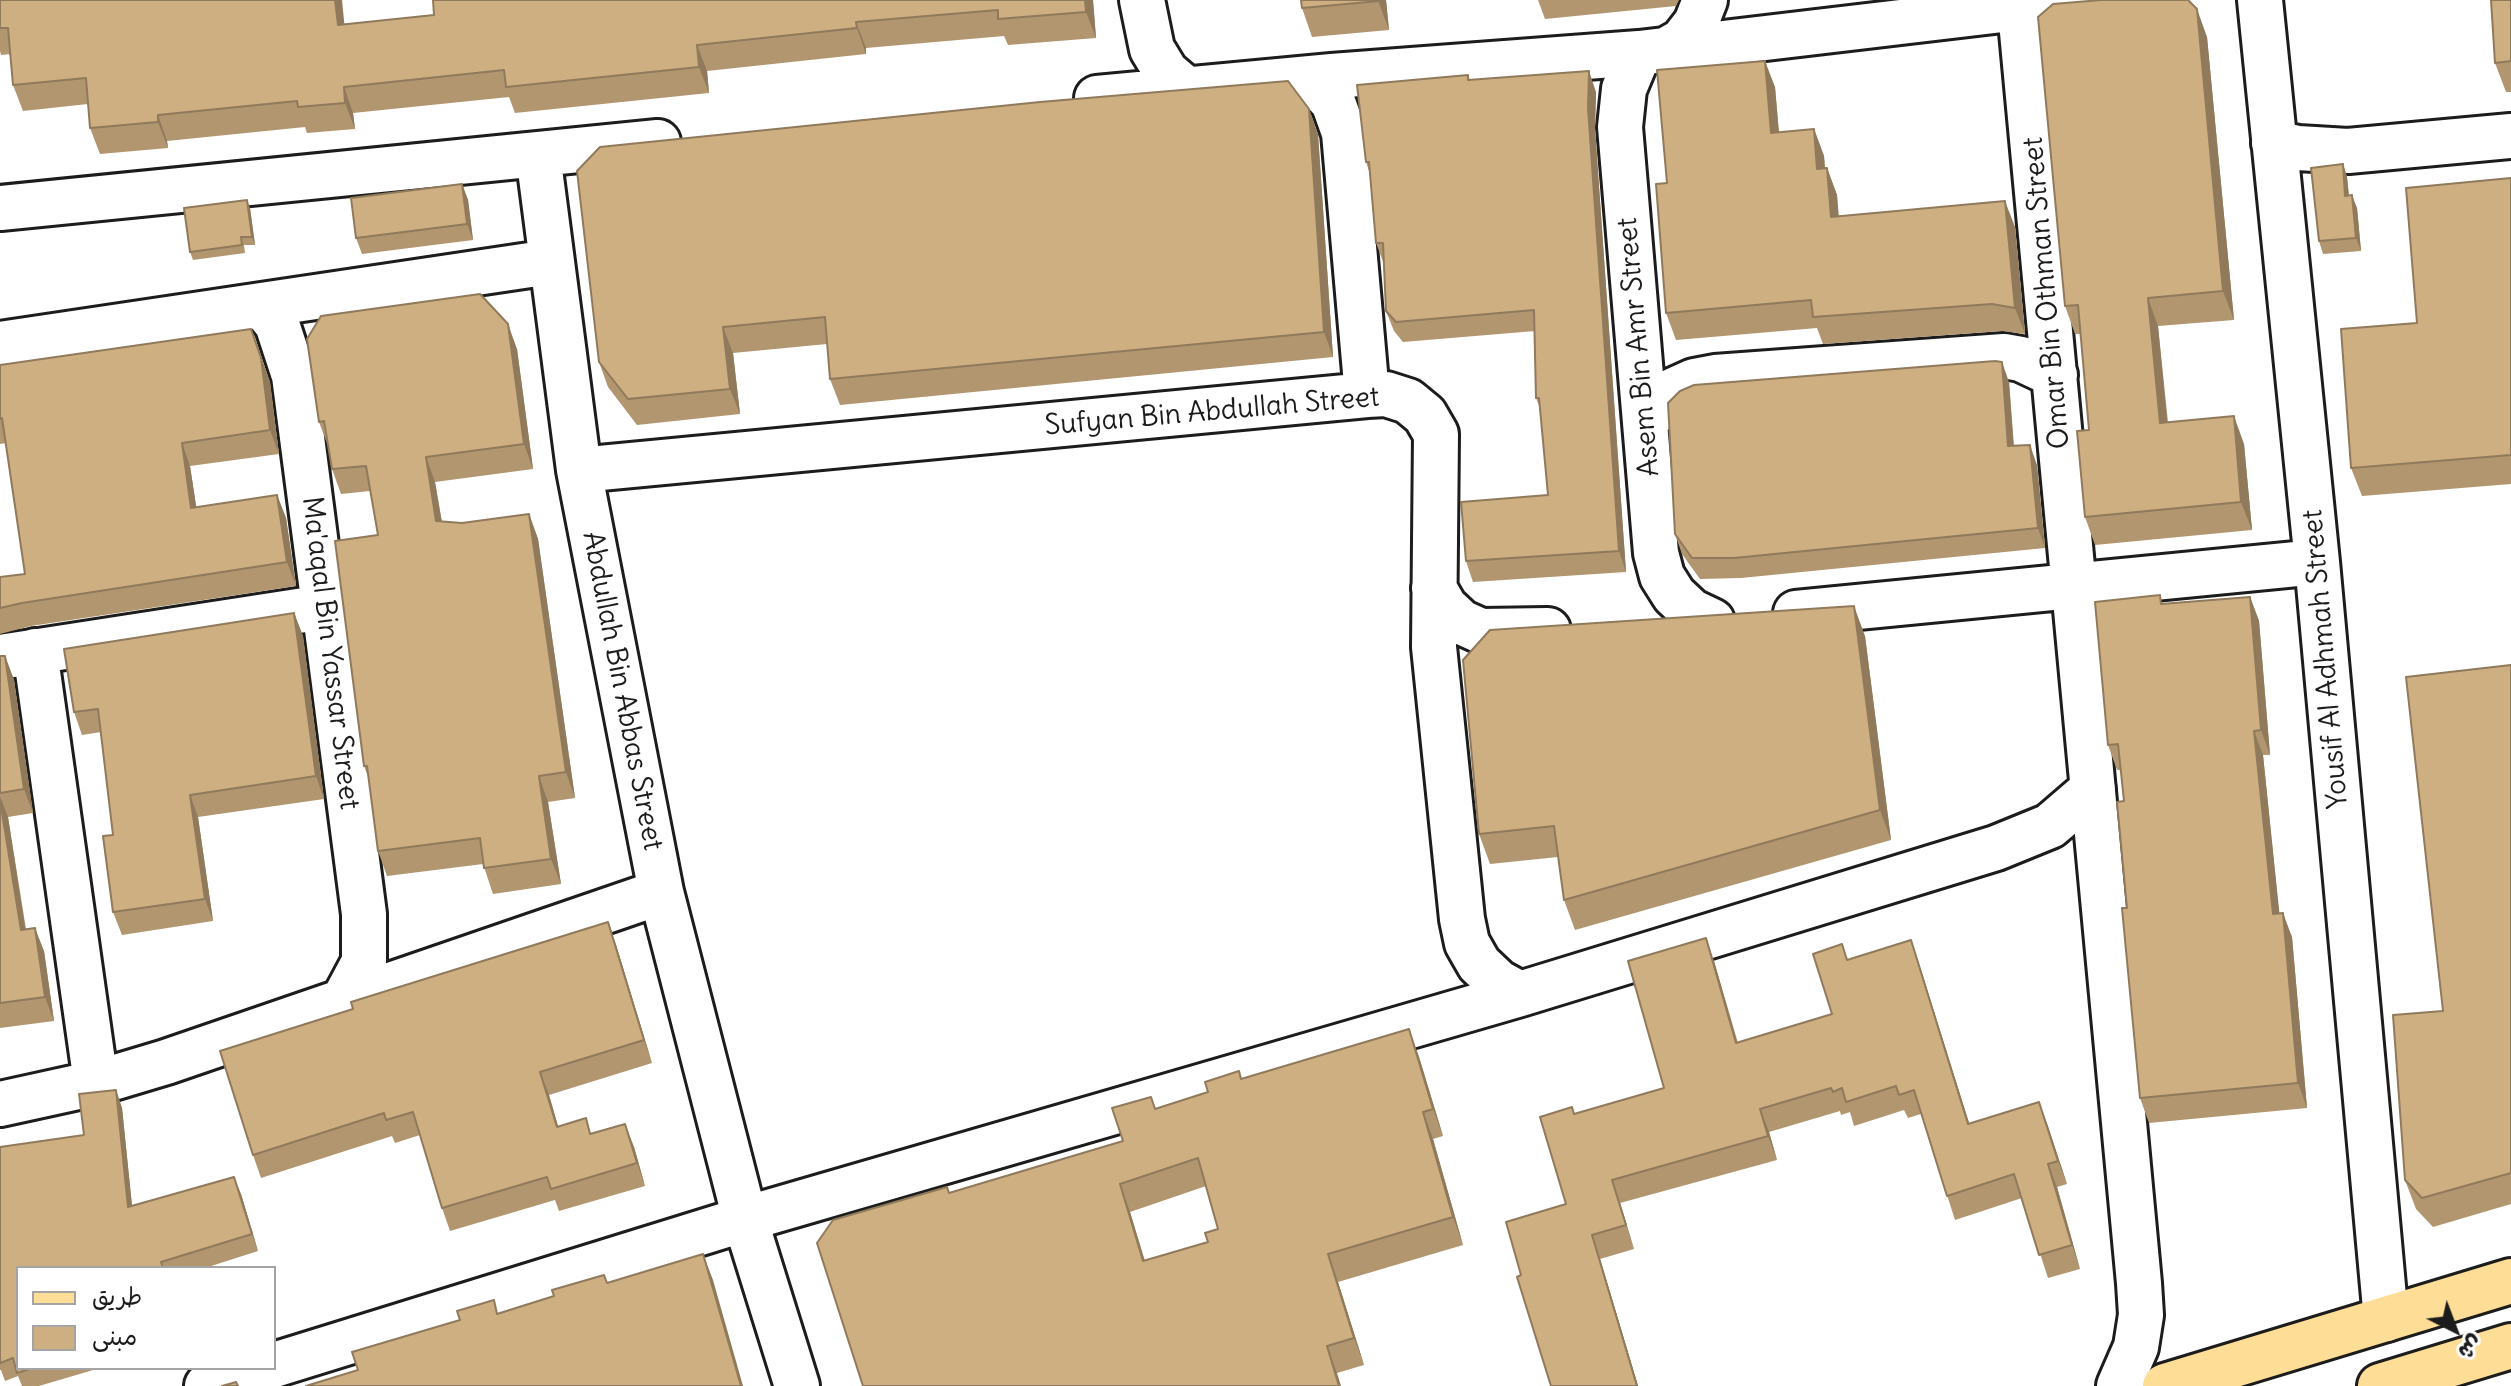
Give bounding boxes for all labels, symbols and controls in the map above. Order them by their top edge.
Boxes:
street label: Omar Bin Othman Street [2017,136,2077,450]
street label: Asem Bin Amr Street [1611,216,1667,478]
street label: Sufyan Bin Abdullah Street [1043,381,1381,443]
street label: Ma'aqal Bin Yassar Street [294,495,366,811]
street label: Yousif Al Adhmah Street [2296,508,2356,810]
street label: Abdullah Bin Abbas Street [575,529,669,853]
legend [16,1266,276,1370]
text: طريق [92,1281,142,1311]
north arrow [2415,1290,2495,1370]
text: مبنى [92,1321,137,1351]
text: ش [2453,1329,2489,1366]

